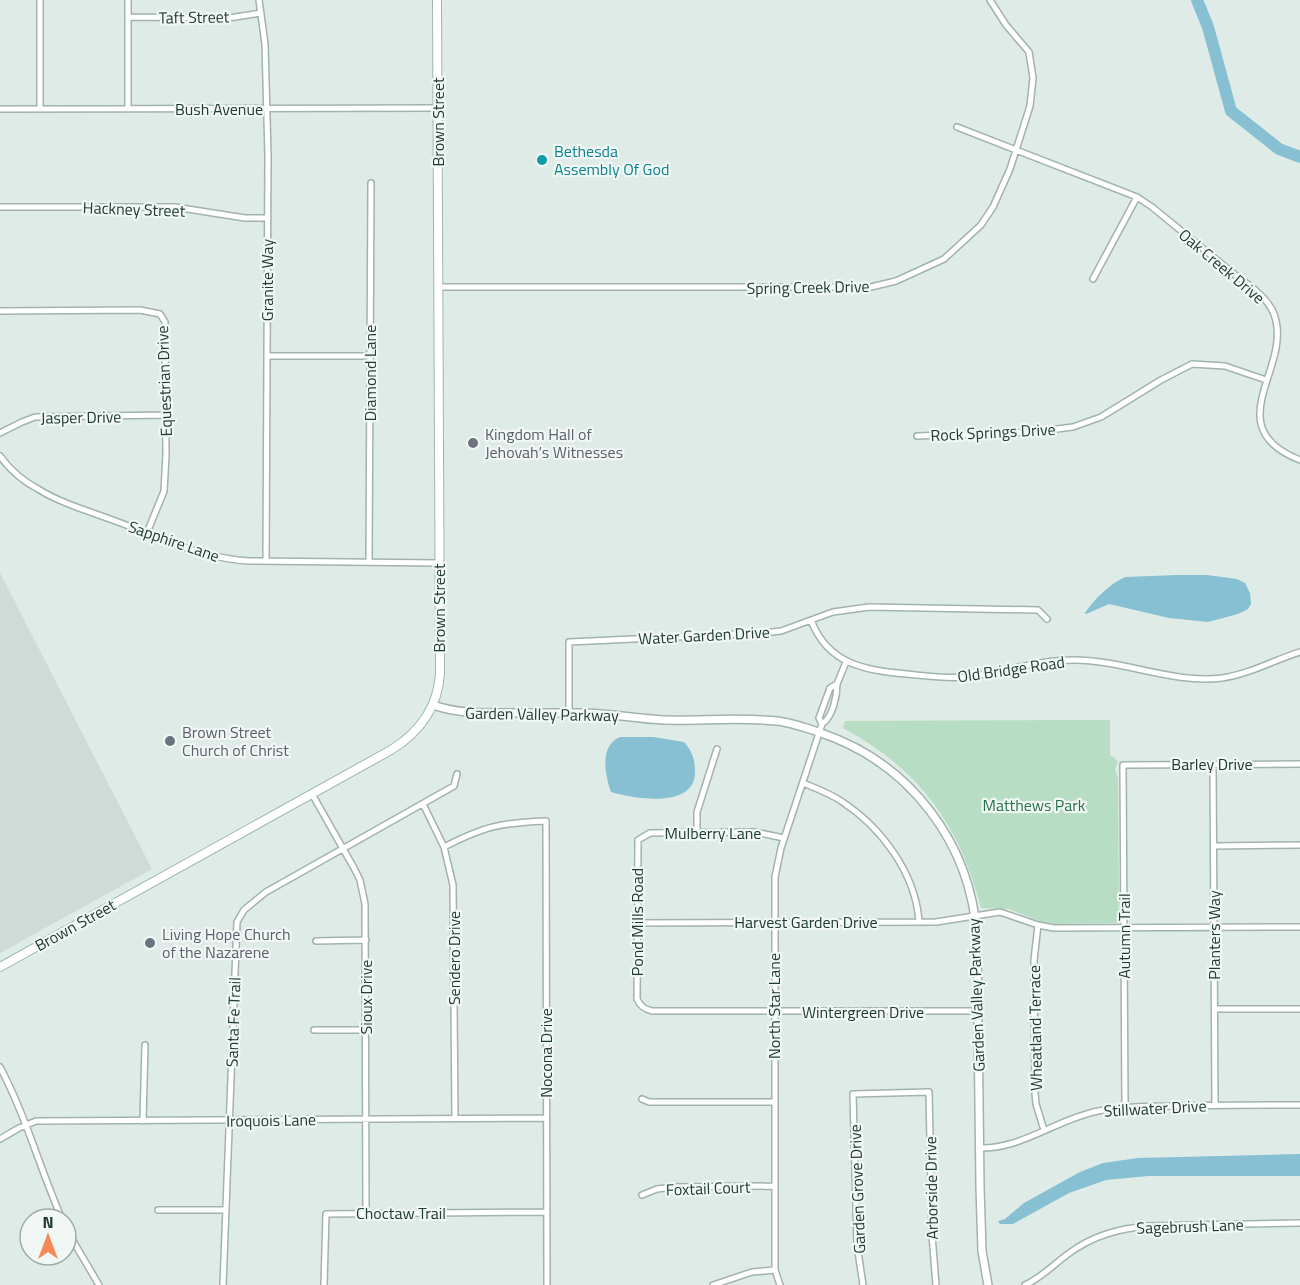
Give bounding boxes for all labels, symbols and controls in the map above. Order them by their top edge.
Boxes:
street label: Taft Street [158,4,230,30]
street label: Brown Street [426,77,450,167]
street label: Bush Avenue [175,97,263,121]
place label: Bethesda Assembly Of God [554,139,669,181]
marker: Bethesda Assembly Of God [535,153,549,167]
street label: Hackney Street [82,195,186,223]
street label: Oak Creek Drive [1174,223,1270,309]
street label: Granite Way [255,239,279,321]
street label: Spring Creek Drive [746,274,870,300]
street label: Equestrian Drive [150,325,178,437]
street label: Diamond Lane [358,325,382,421]
street label: Jasper Drive [40,404,122,430]
street label: Rock Springs Drive [930,417,1056,447]
place label: Kingdom Hall of Jehovah’s Witnesses [485,422,623,464]
marker: Kingdom Hall of Jehovah’s Witnesses [466,436,480,450]
street label: Sapphire Lane [125,514,223,568]
street label: Brown Street [427,563,451,653]
street label: Water Garden Drive [638,620,770,650]
street label: Old Bridge Road [956,650,1066,688]
street label: Garden Valley Parkway [465,701,619,727]
place label: Brown Street Church of Christ [182,720,289,762]
marker: Brown Street Church of Christ [163,734,177,748]
street label: Barley Drive [1171,752,1253,776]
park label: Matthews Park [983,793,1086,817]
street label: Mulberry Lane [665,821,761,845]
street label: Pond Mills Road [625,868,649,976]
street label: Planters Way [1202,890,1226,980]
street label: Brown Street [30,893,120,957]
street label: Autumn Trail [1112,893,1136,979]
street label: Harvest Garden Drive [734,910,878,934]
street label: Sendero Drive [442,911,466,1005]
street label: Garden Valley Parkway [961,917,991,1072]
place label: Living Hope Church of the Nazarene [162,922,291,964]
marker: Living Hope Church of the Nazarene [143,936,157,950]
street label: North Star Lane [762,953,786,1059]
street label: Sioux Drive [354,960,378,1034]
street label: Wheatland Terrace [1022,965,1048,1091]
street label: Santa Fe Trail [219,977,247,1067]
street label: Wintergreen Drive [802,1000,924,1024]
street label: Nocona Drive [534,1008,558,1098]
street label: Stillwater Drive [1103,1093,1207,1123]
street label: Iroquois Lane [226,1107,316,1133]
street label: Garden Grove Drive [843,1124,871,1254]
street label: Arborside Drive [918,1136,944,1240]
street label: Foxtail Court [665,1175,751,1201]
street label: Choctaw Trail [356,1201,446,1225]
north arrow [18,1207,78,1267]
text: N [42,1210,54,1234]
street label: Sagebrush Lane [1136,1212,1244,1240]

